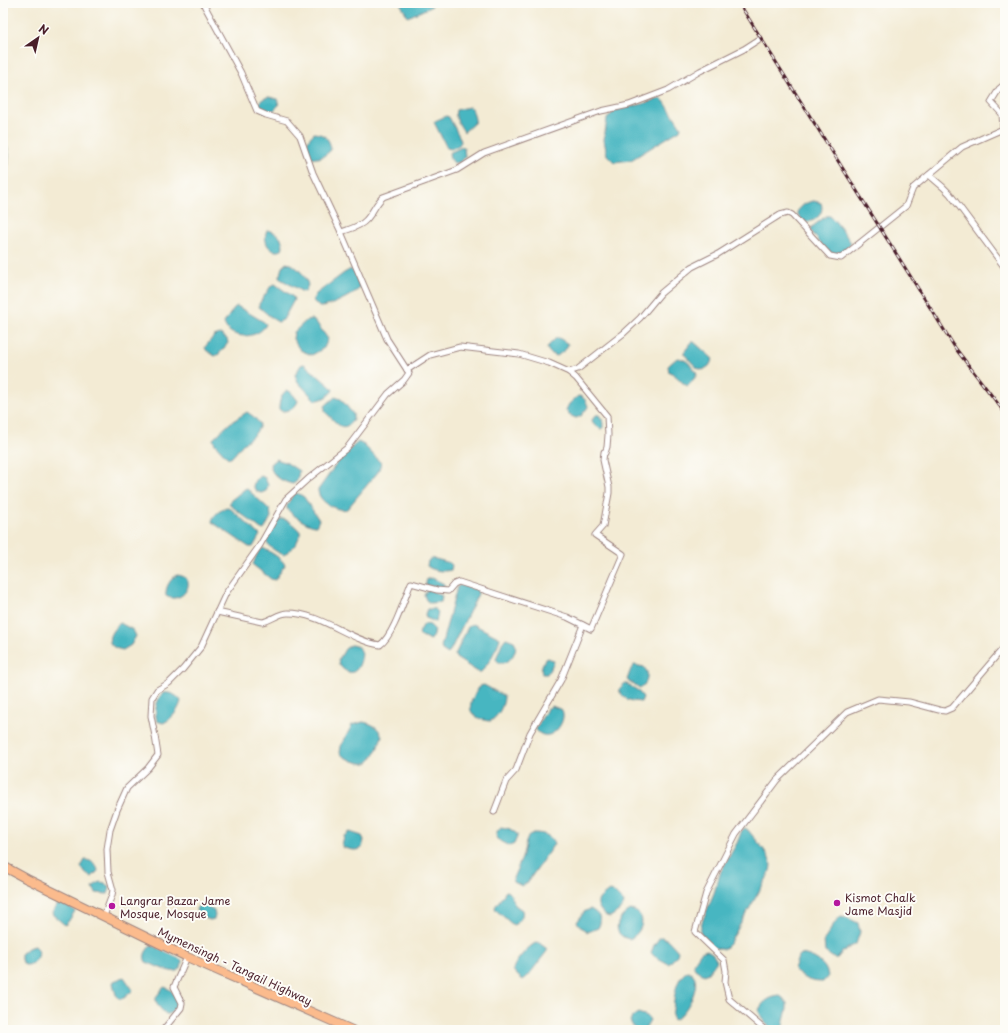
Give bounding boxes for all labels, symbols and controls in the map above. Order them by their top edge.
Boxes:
north arrow [18,18,58,58]
text: N [36,20,52,39]
place label: Kismot Chalk Jame Masjid [845,889,916,919]
place label: Langrar Bazar Jame Mosque, Mosque [120,892,230,922]
marker: Kismot Chalk Jame Masjid [832,898,842,908]
marker: Langrar Bazar Jame Mosque, Mosque [107,901,117,911]
street label: Mymensingh - Tangail Highway [155,923,315,1009]

